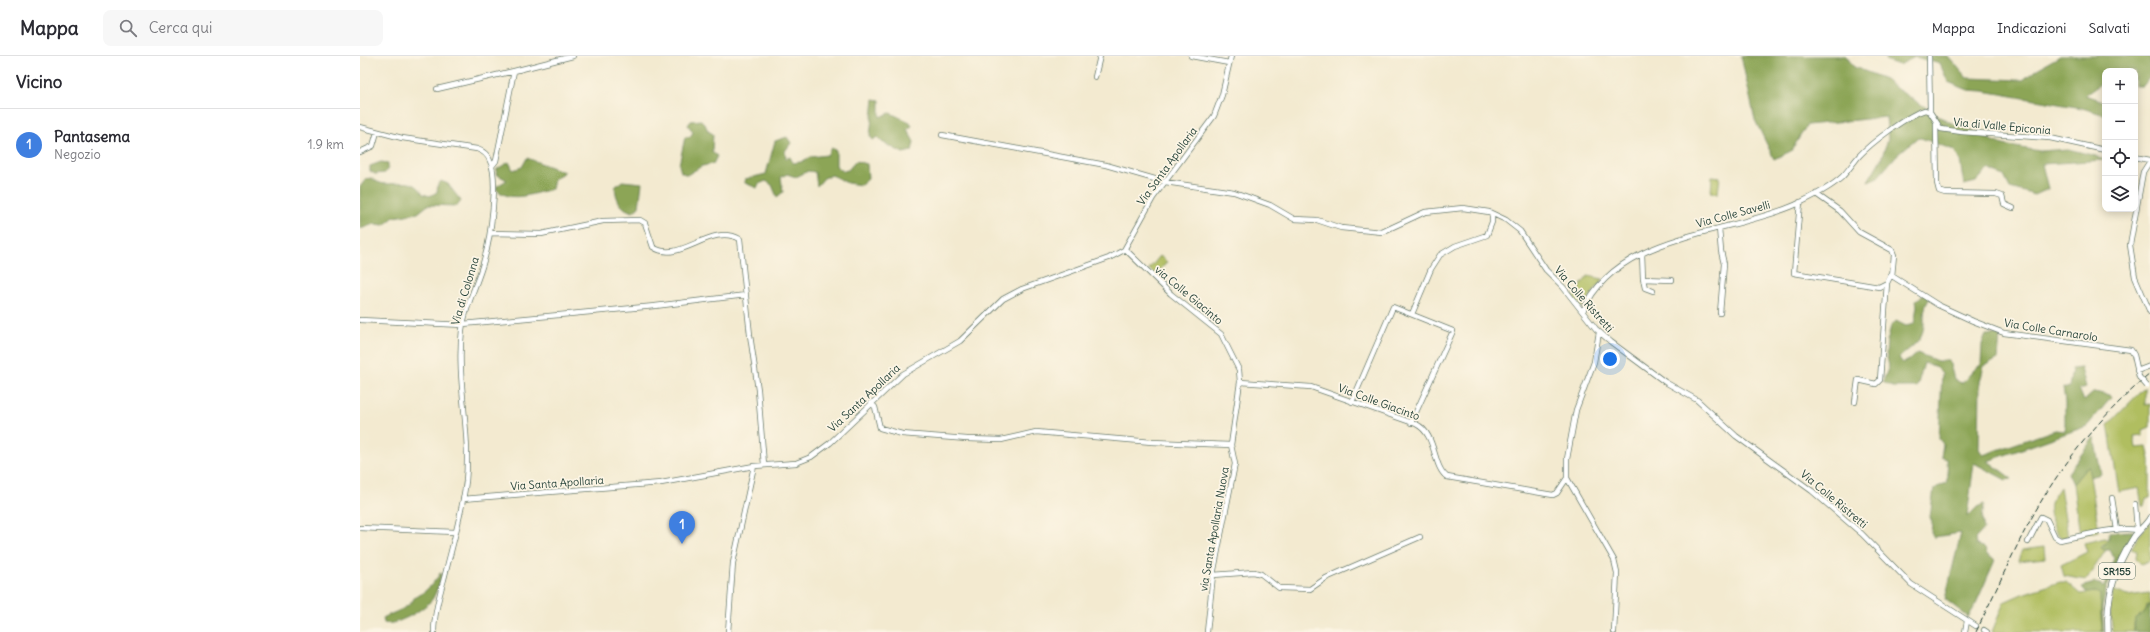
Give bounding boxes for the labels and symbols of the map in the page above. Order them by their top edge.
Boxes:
street label: Via di Valle Epiconia [1953,115,2051,137]
street label: Via Santa Apollaria [1134,124,1200,208]
street label: Via Colle Savelli [1694,197,1772,231]
street label: Via di Colonna [448,255,482,327]
street label: via Colle Giacinto [1152,263,1226,327]
street label: Via Colle Ristretti [1551,263,1617,335]
street label: Via Colle Carnarolo [2003,316,2099,344]
your location [1600,349,1620,369]
street label: Via Santa Apollaria [825,361,903,435]
street label: Via Colle Giacinto [1336,381,1422,423]
street label: via Santa Apollaria Nuova [1196,466,1232,592]
street label: Via Colle Ristretti [1798,467,1870,531]
street label: Via Santa Apollaria [510,473,604,493]
pin: 1 [669,511,695,544]
road number: SR155 [2099,563,2135,579]

